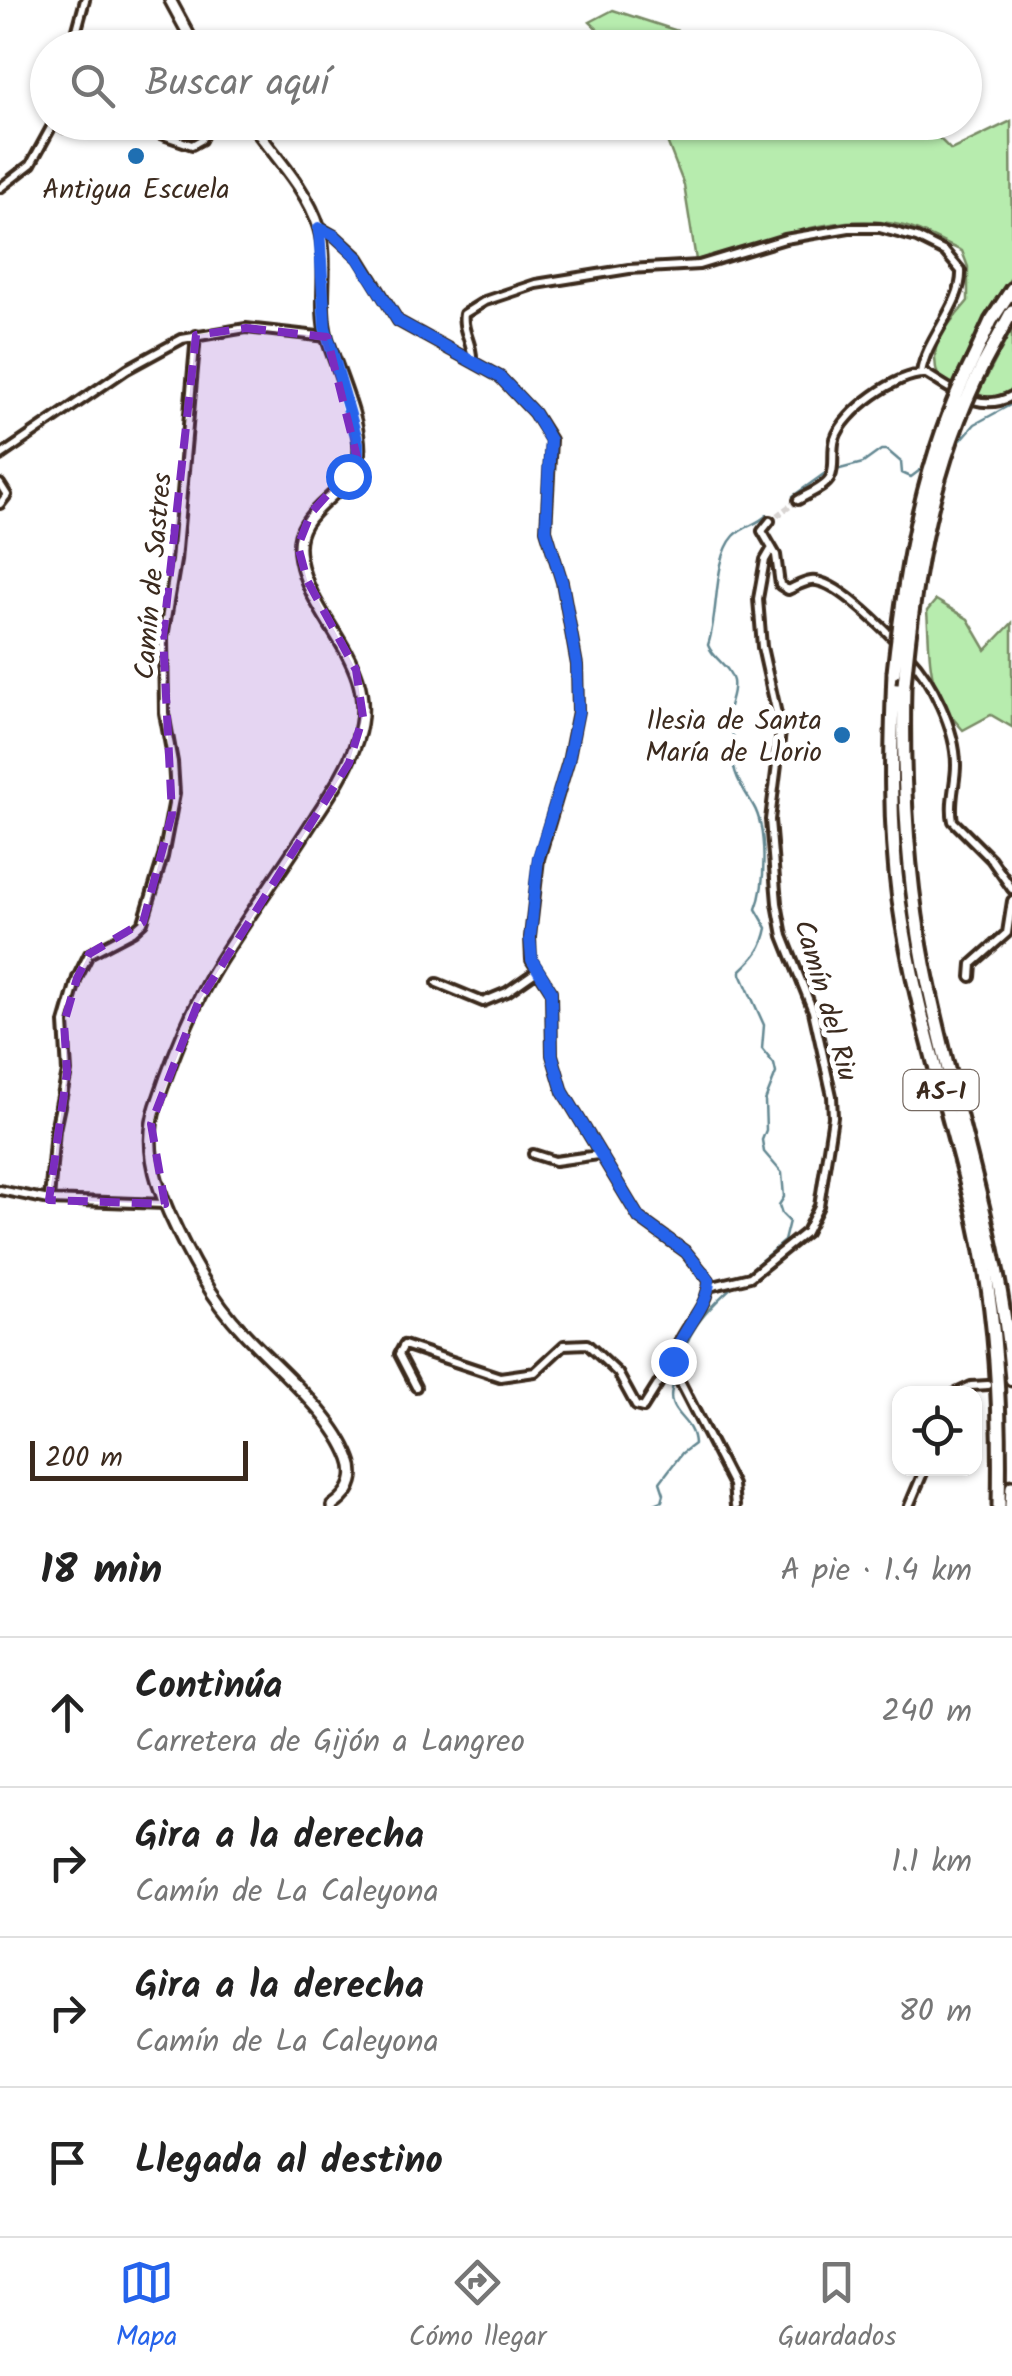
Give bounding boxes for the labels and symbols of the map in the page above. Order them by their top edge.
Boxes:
marker: Antigua Escuela [125,145,147,167]
place label: Antigua Escuela [42,168,230,213]
route start [326,454,372,500]
street label: Camín de Sastres [123,471,186,681]
place label: Ilesia de Santa María de Llorio [645,699,822,776]
marker: Ilesia de Santa María de Llorio [831,724,853,746]
street label: Camín del Riu [780,915,869,1087]
road number: AS-I [904,1070,978,1110]
route end [651,1339,697,1385]
scale bar [30,1436,248,1480]

